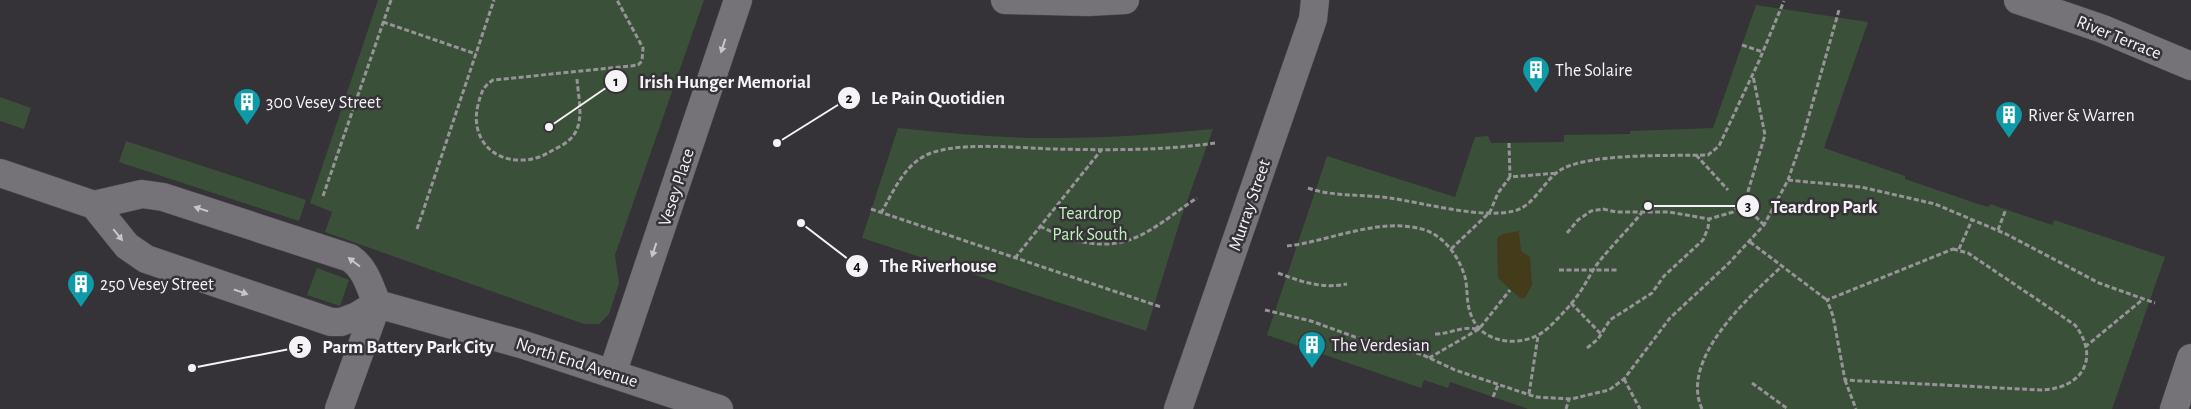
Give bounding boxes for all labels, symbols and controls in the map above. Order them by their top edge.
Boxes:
street label: River Terrace [2074,13,2164,63]
one-way arrow [718,39,726,54]
building icon: The Solaire [1521,55,1551,94]
place label: The Solaire [1555,62,1632,80]
callout: Irish Hunger Memorial [604,64,821,98]
text: Irish Hunger Memorial [639,73,811,92]
text: 1 [613,74,619,89]
callout: Le Pain Quotidien [836,81,1015,115]
building icon: 300 Vesey Street [232,87,262,126]
text: Le Pain Quotidien [871,89,1005,108]
text: 2 [845,91,853,106]
place label: 300 Vesey Street [266,94,381,112]
building icon: River & Warren [1994,100,2024,139]
place label: River & Warren [2028,107,2135,125]
street label: Vesey Place [656,146,698,228]
street label: Murray Street [1226,157,1274,253]
callout: Teardrop Park [1736,189,1887,223]
text: Teardrop Park [1771,198,1878,217]
text: 3 [1745,199,1751,214]
one-way arrow [193,205,208,213]
park label: Teardrop Park South [1052,205,1128,244]
one-way arrow [112,228,123,241]
one-way arrow [650,243,658,258]
callout: The Riverhouse [844,249,1006,283]
one-way arrow [347,257,360,268]
text: The Riverhouse [879,257,997,276]
text: 4 [853,259,861,274]
building icon: 250 Vesey Street [66,269,96,308]
place label: 250 Vesey Street [100,276,214,294]
one-way arrow [234,289,249,296]
callout: Parm Battery Park City [288,330,504,364]
building icon: The Verdesian [1297,330,1327,369]
street label: North End Avenue [514,335,640,391]
place label: The Verdesian [1331,337,1430,355]
text: Parm Battery Park City [322,338,494,357]
text: 5 [297,340,303,355]

